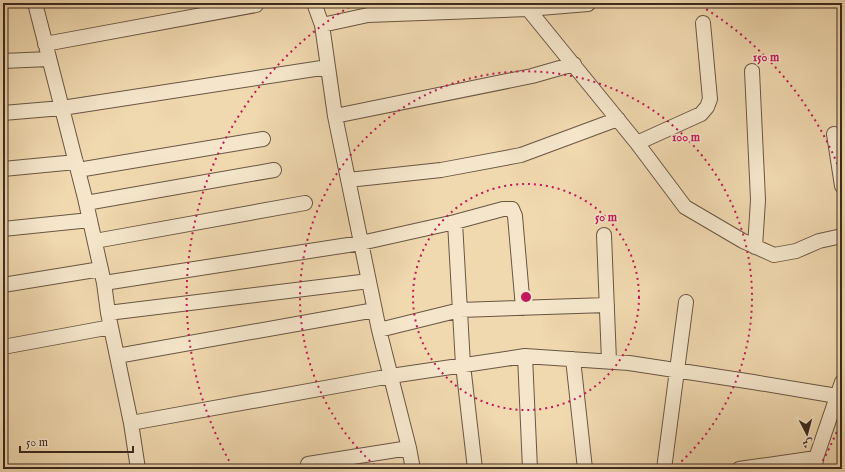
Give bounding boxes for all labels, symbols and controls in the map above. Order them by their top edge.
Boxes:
text: 150 m [753,50,780,65]
text: 100 m [672,130,701,145]
text: 50 m [595,210,618,225]
centre of rings [519,290,533,304]
north arrow [787,414,827,454]
scale bar [20,428,133,454]
text: 50 m [26,435,48,450]
text: ش [802,435,814,450]

